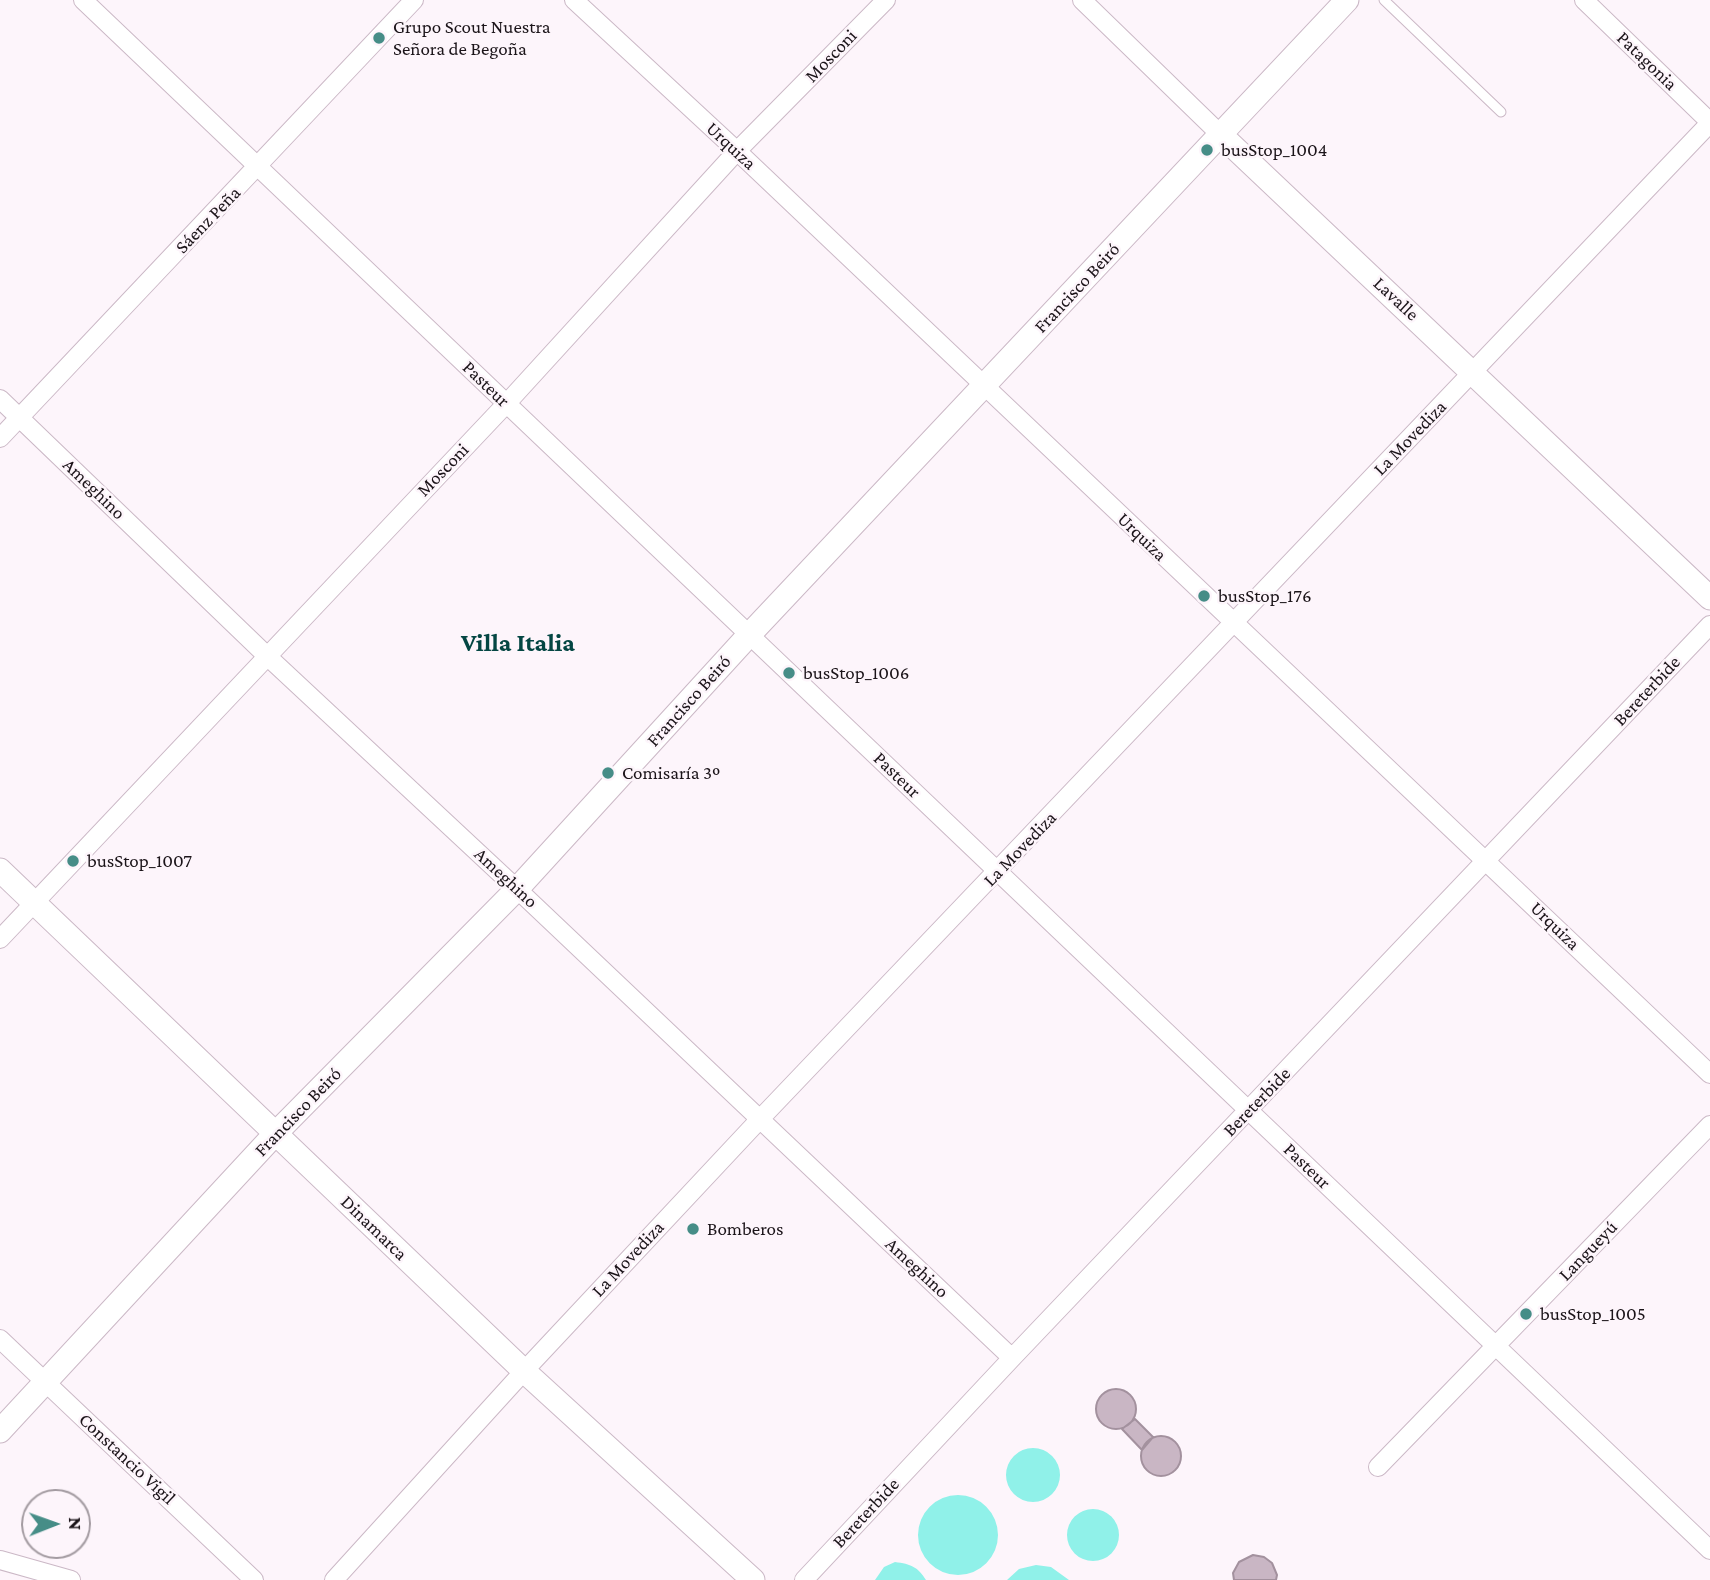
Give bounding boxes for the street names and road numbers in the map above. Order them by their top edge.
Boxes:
street label: Mosconi [800,25,862,87]
street label: Patagonia [1612,27,1682,95]
street label: Urquiza [701,117,761,175]
street label: Sáenz Peña [170,182,246,258]
street label: Francisco Beiró [1029,238,1125,338]
street label: Lavalle [1369,272,1423,326]
street label: Pasteur [458,356,514,412]
street label: La Movediza [1369,396,1451,480]
street label: Mosconi [412,439,474,501]
street label: Ameghino [58,454,130,524]
street label: Urquiza [1112,508,1172,566]
street label: Francisco Beiró [642,651,736,751]
street label: Bereterbide [1609,651,1685,731]
street label: Pasteur [869,747,925,803]
street label: La Movediza [979,807,1061,891]
street label: Ameghino [470,843,542,913]
street label: Urquiza [1525,897,1585,955]
street label: Francisco Beiró [250,1063,346,1161]
street label: Bereterbide [1218,1063,1296,1141]
street label: Pasteur [1279,1138,1335,1194]
street label: Dinamarca [336,1191,412,1265]
street label: La Movediza [587,1216,669,1302]
street label: Langueyú [1554,1216,1622,1286]
street label: Ameghino [881,1233,953,1303]
street label: Constancio Vigil [74,1408,180,1510]
street label: Bereterbide [828,1473,904,1553]

